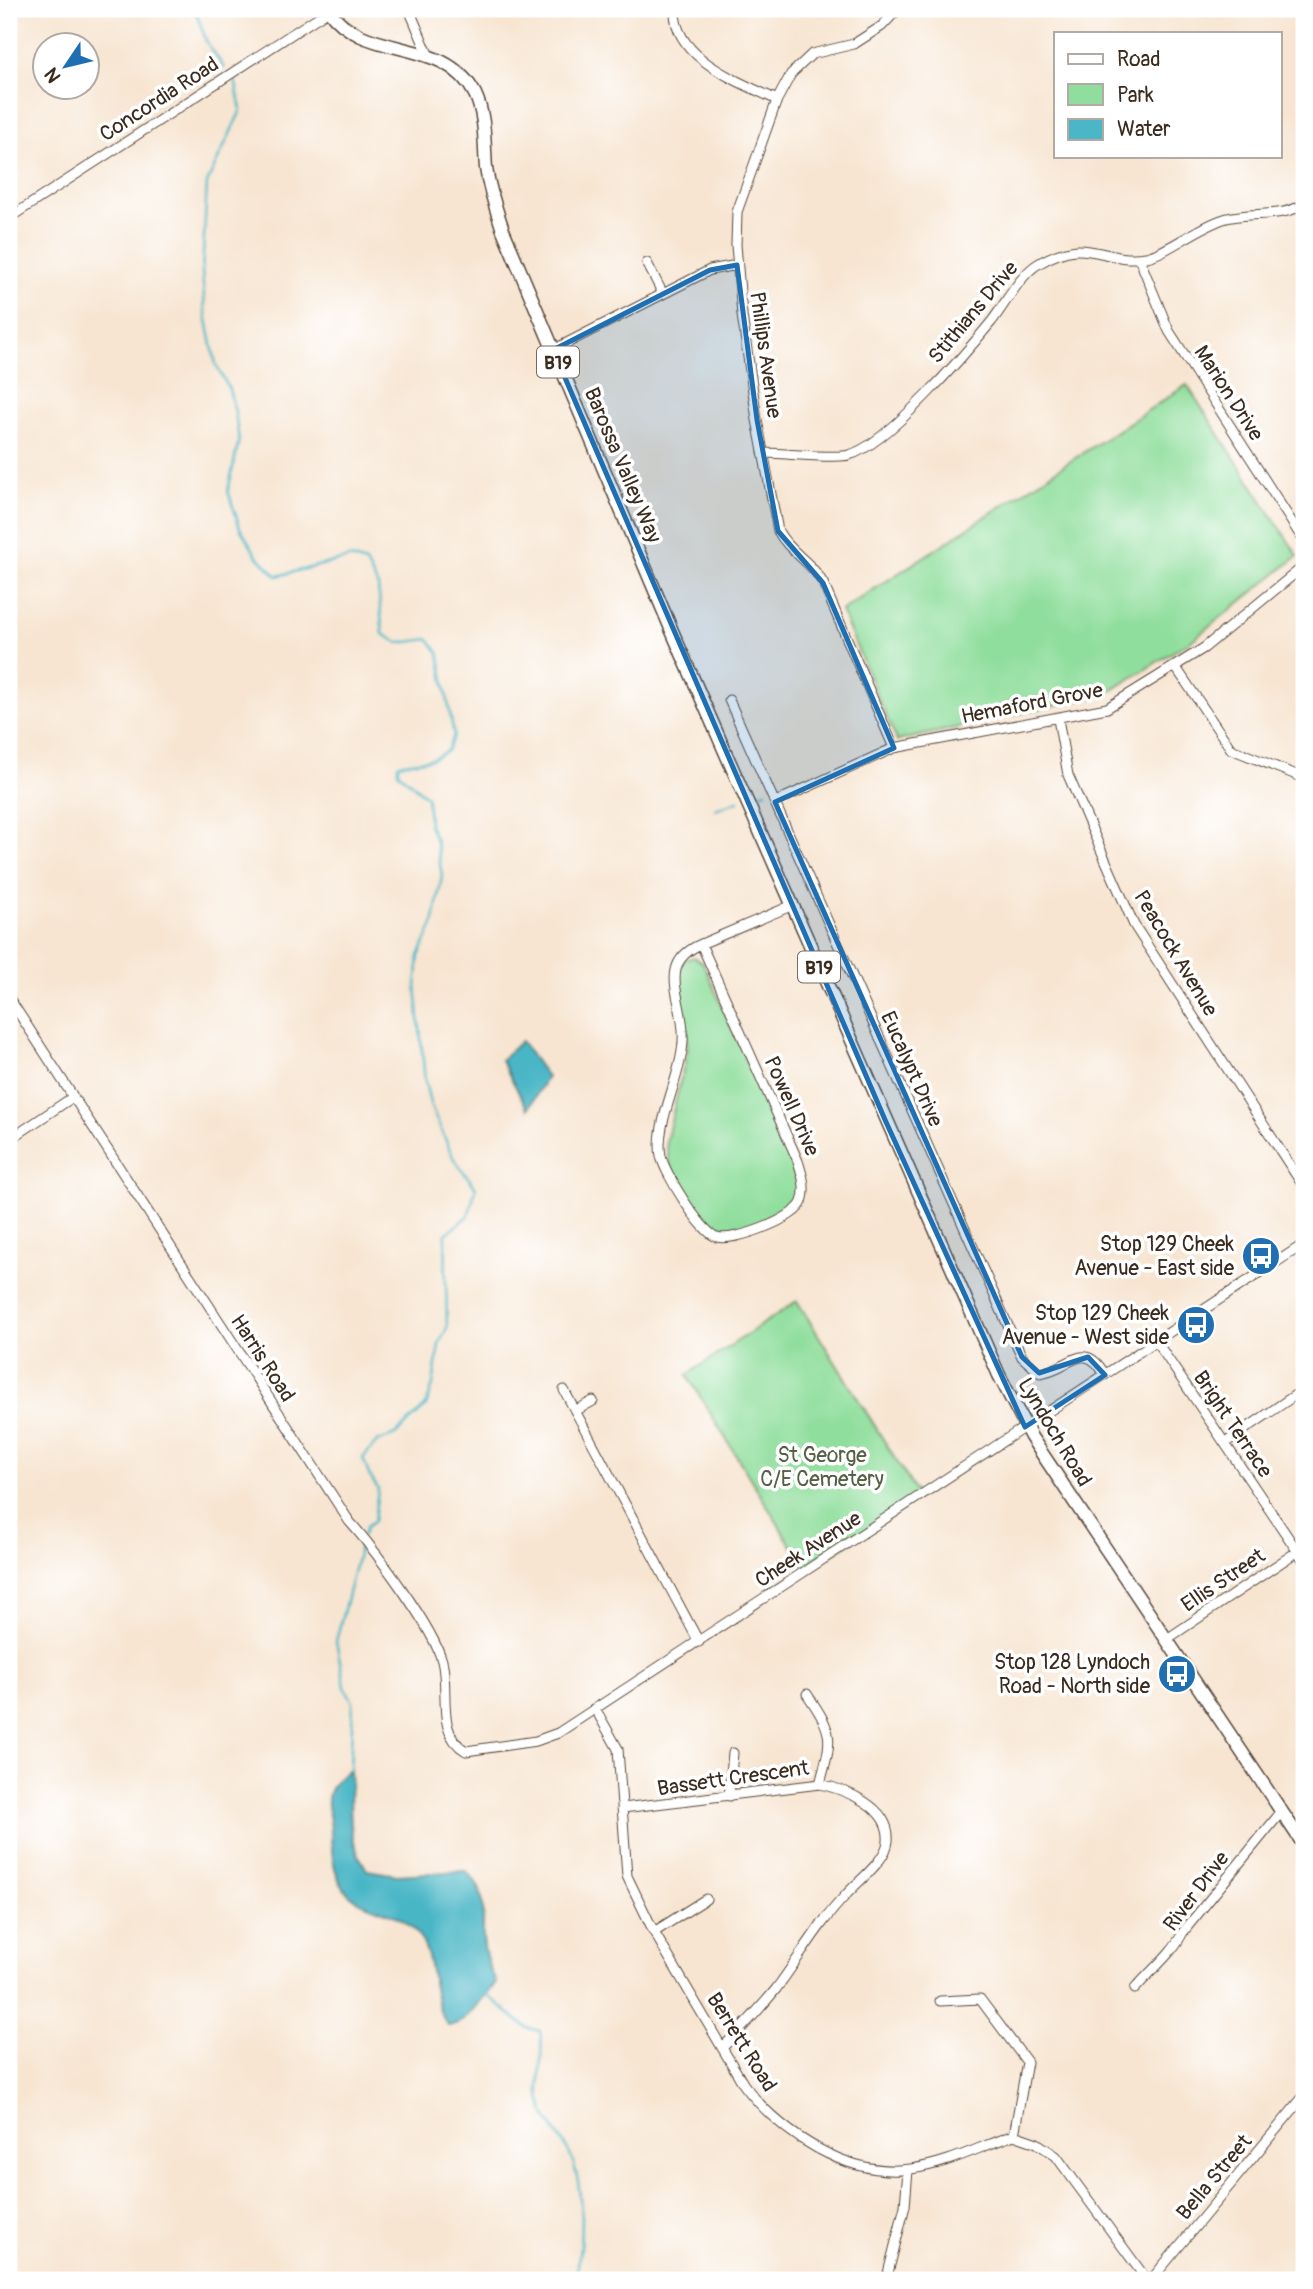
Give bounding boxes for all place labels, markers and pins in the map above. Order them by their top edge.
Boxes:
place label: Stop 129 Cheek Avenue - East side [1074,1231,1235,1282]
bus stop icon: Stop 129 Cheek Avenue - East side [1240,1235,1282,1277]
place label: Stop 129 Cheek Avenue - West side [1002,1300,1170,1351]
bus stop icon: Stop 129 Cheek Avenue - West side [1175,1304,1217,1346]
place label: Stop 128 Lyndoch Road - North side [994,1649,1151,1700]
bus stop icon: Stop 128 Lyndoch Road - North side [1156,1653,1198,1695]

